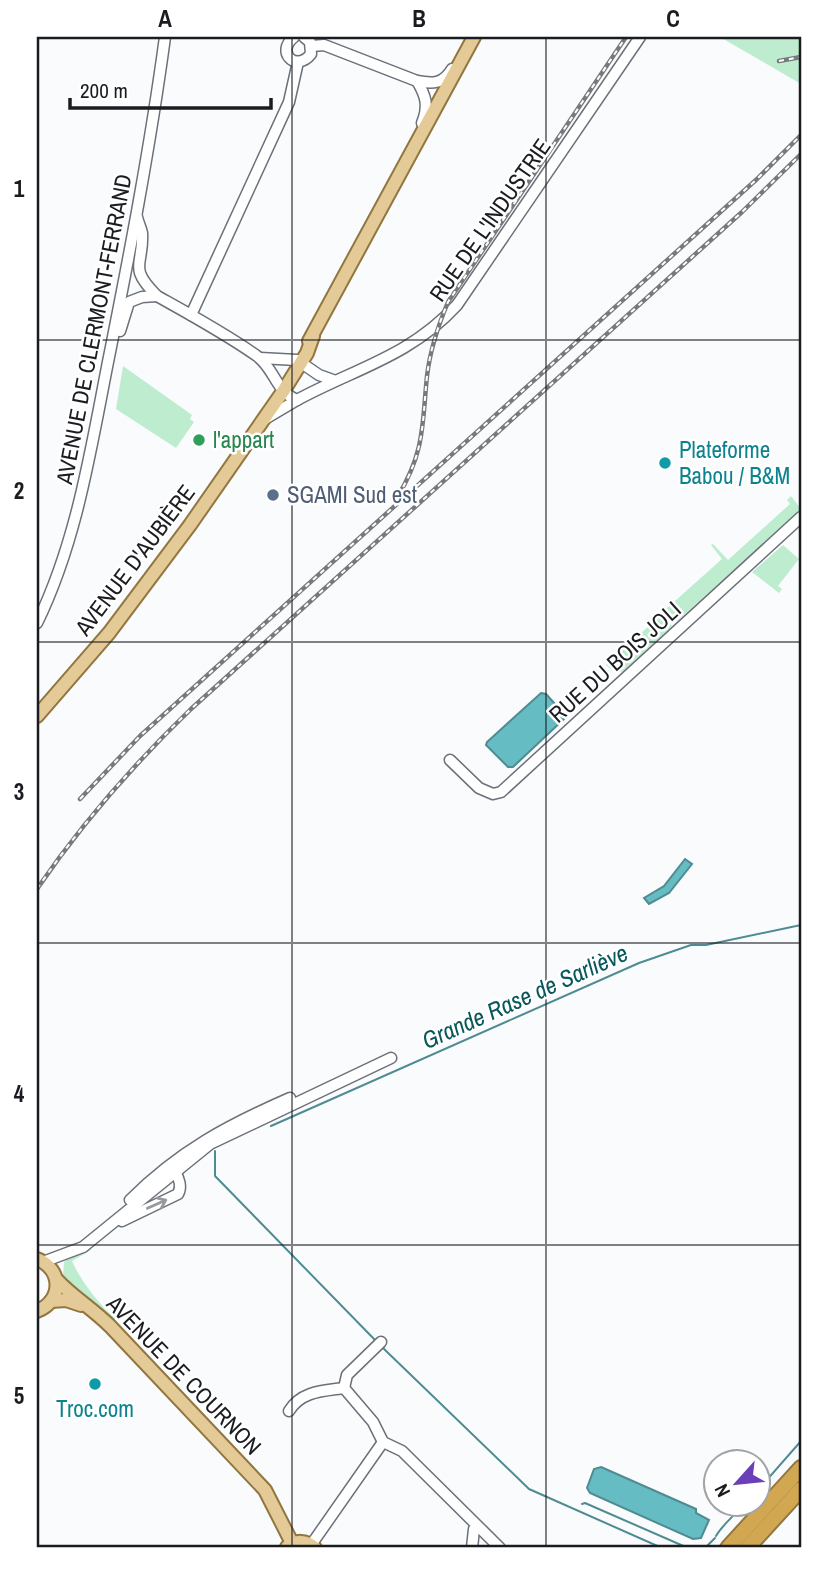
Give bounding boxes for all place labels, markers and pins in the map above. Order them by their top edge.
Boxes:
place label: l'appart [213,424,274,455]
marker: l'appart [191,432,207,448]
place label: Plateforme Babou / B&M [679,434,790,491]
marker: Plateforme Babou / B&M [657,455,673,471]
place label: SGAMI Sud est [287,479,417,510]
marker: SGAMI Sud est [265,487,281,503]
marker: Troc.com [87,1376,103,1392]
place label: Troc.com [56,1393,134,1424]

